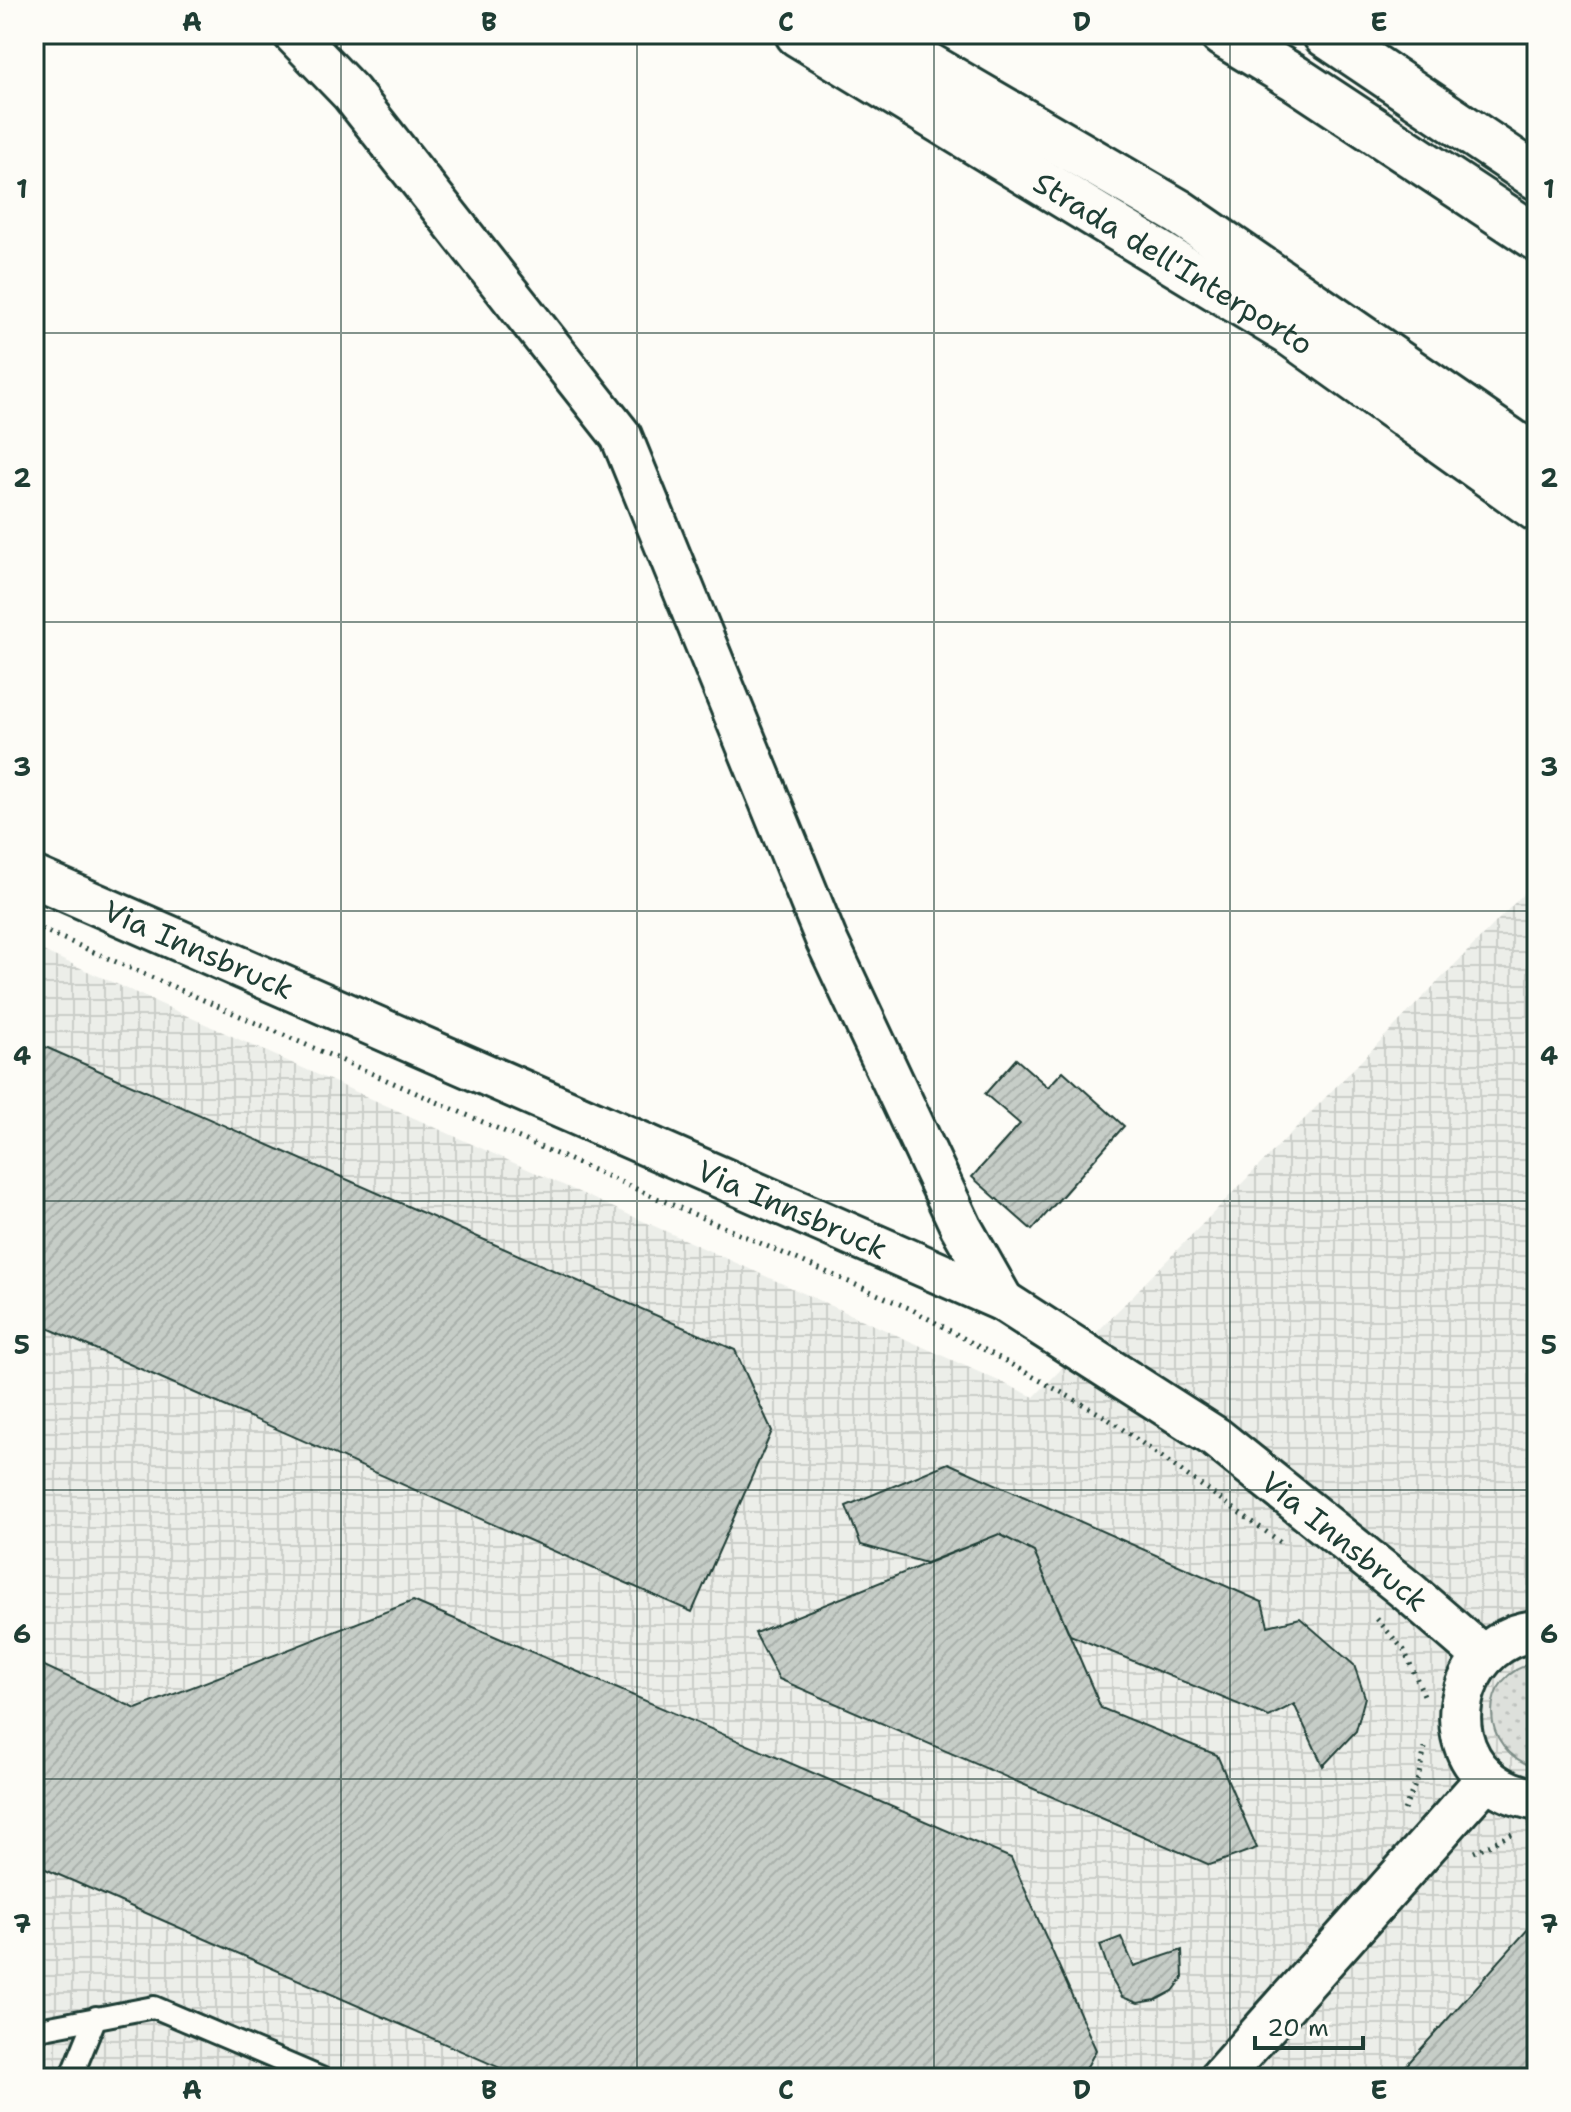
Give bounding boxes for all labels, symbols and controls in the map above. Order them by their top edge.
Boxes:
text: A [182,4,202,39]
text: B [481,4,497,39]
text: C [778,4,794,39]
text: D [1073,4,1091,39]
text: E [1370,4,1388,39]
street label: Strada dell'Interporto [1026,162,1322,364]
text: 1 [16,171,28,206]
text: 1 [1543,171,1555,206]
text: 2 [13,460,31,495]
text: 2 [1540,460,1558,495]
text: 3 [13,749,31,784]
text: 3 [1540,749,1558,784]
street label: Via Innsbruck [97,890,300,1009]
text: 4 [13,1038,31,1073]
text: 4 [1540,1038,1558,1073]
street label: Via Innsbruck [691,1149,894,1269]
text: 5 [14,1327,30,1362]
text: 5 [1541,1327,1557,1362]
street label: Via Innsbruck [1253,1461,1437,1621]
text: 6 [13,1616,31,1651]
text: 6 [1540,1616,1558,1651]
text: 7 [13,1906,31,1941]
text: 7 [1540,1906,1558,1941]
scale bar [1255,2000,1363,2050]
text: 20 m [1267,2012,1329,2044]
text: A [182,2072,202,2107]
text: B [481,2072,497,2107]
text: C [778,2072,794,2107]
text: D [1073,2072,1091,2107]
text: E [1370,2072,1388,2107]

